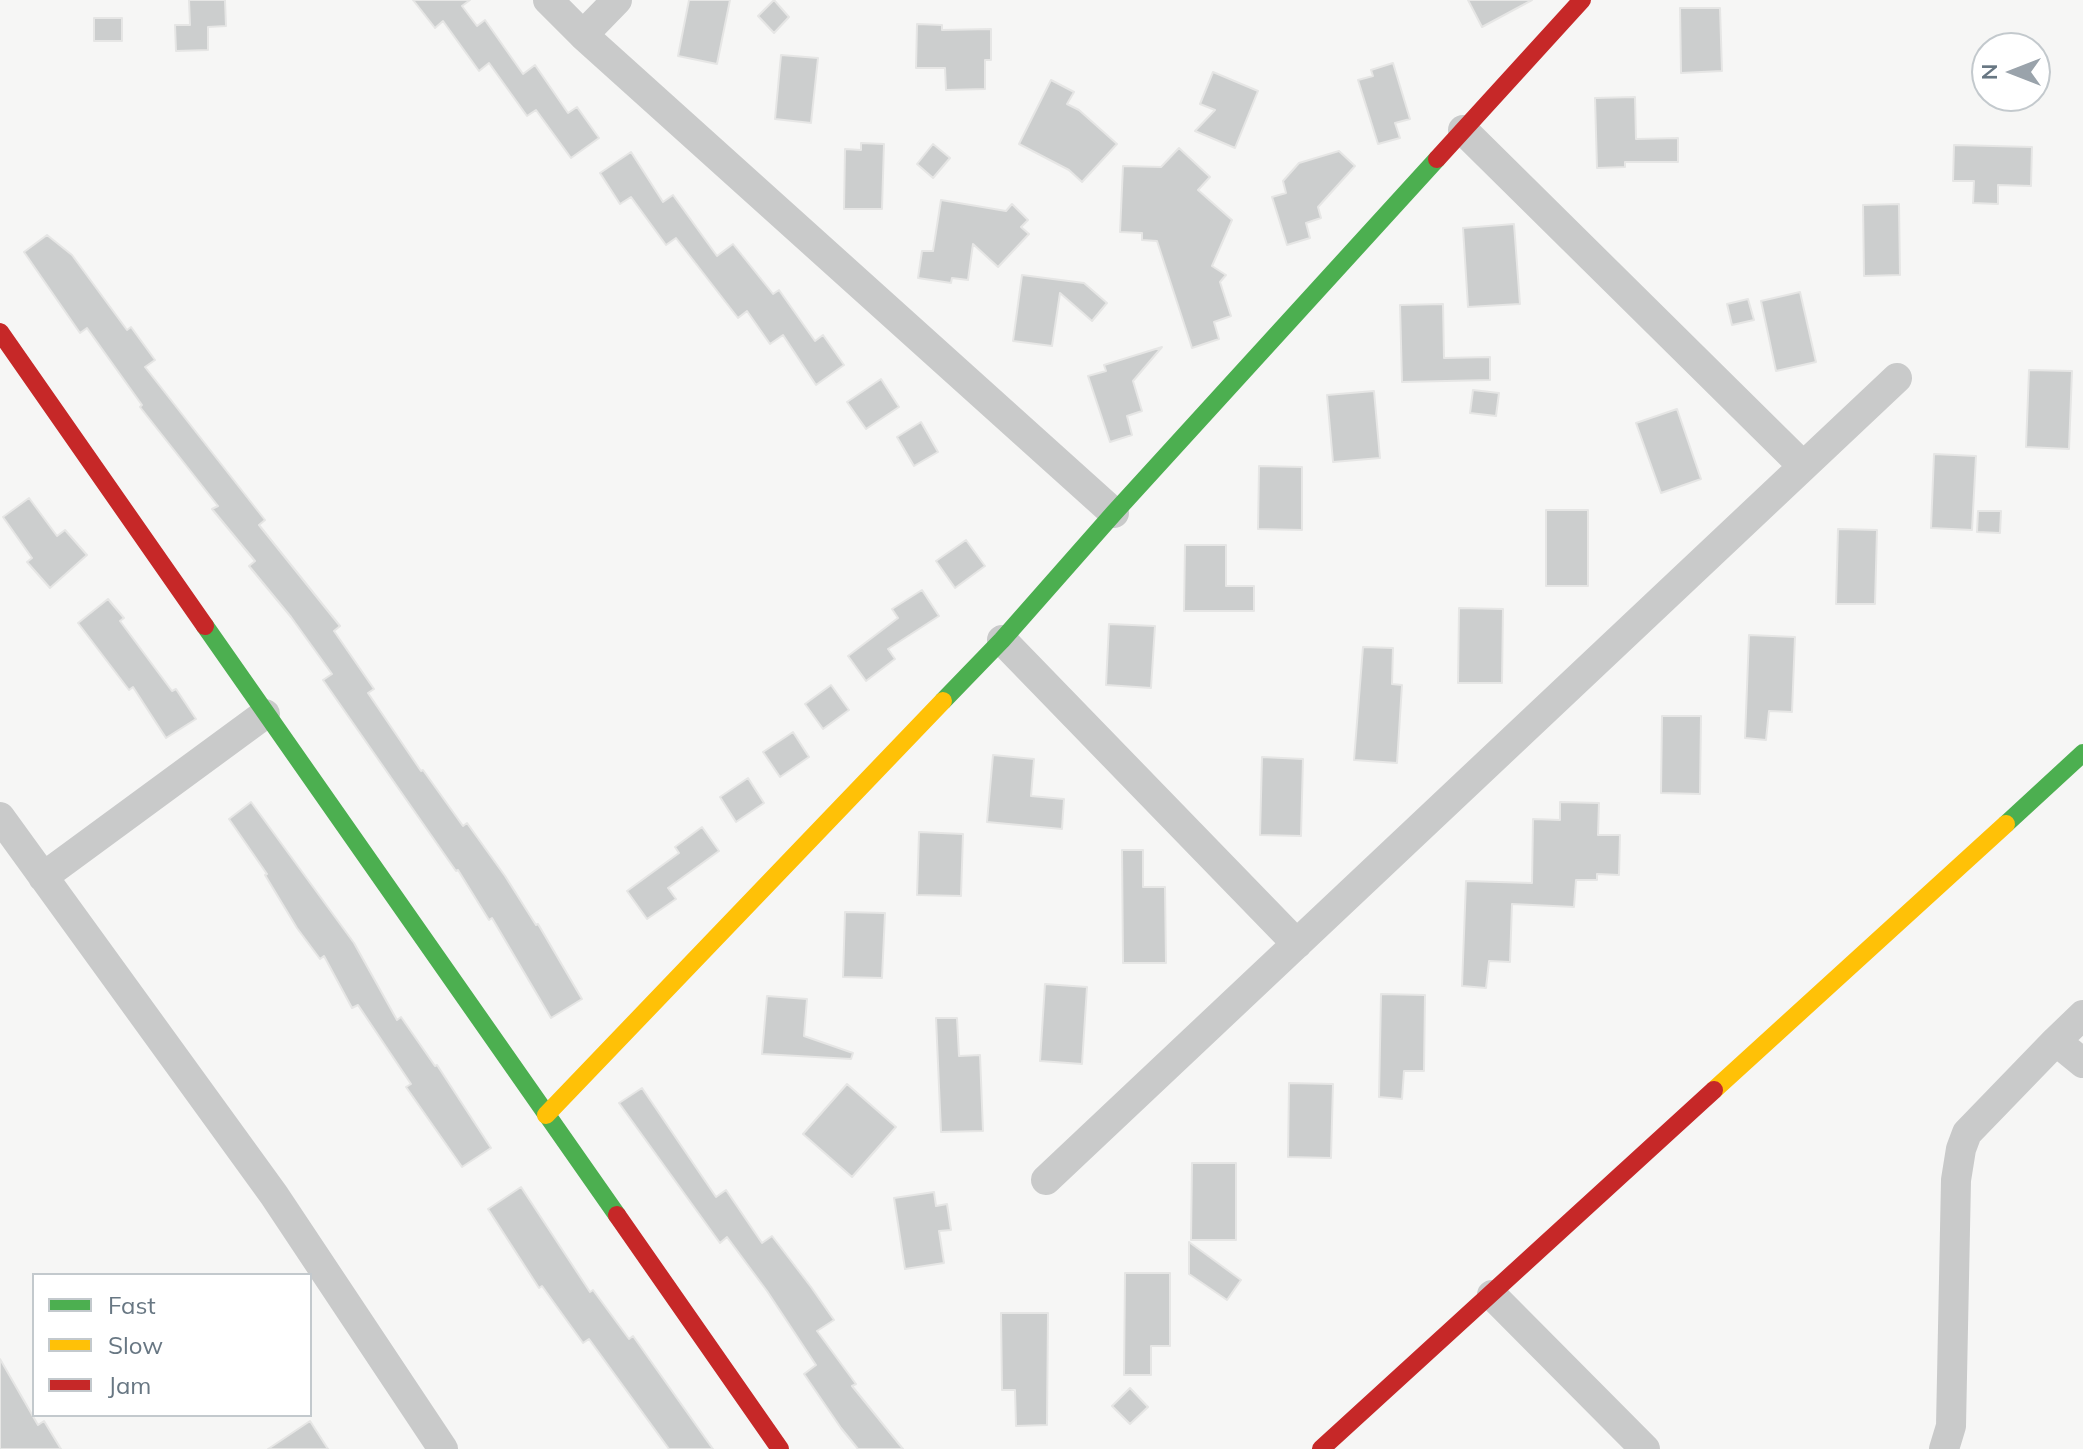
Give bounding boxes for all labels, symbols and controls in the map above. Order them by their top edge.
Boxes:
north arrow [1971,32,2051,112]
text: N [1975,64,2003,80]
legend [32,1273,312,1417]
text: Fast [108,1290,156,1320]
text: Slow [108,1330,163,1360]
text: Jam [108,1370,151,1400]

